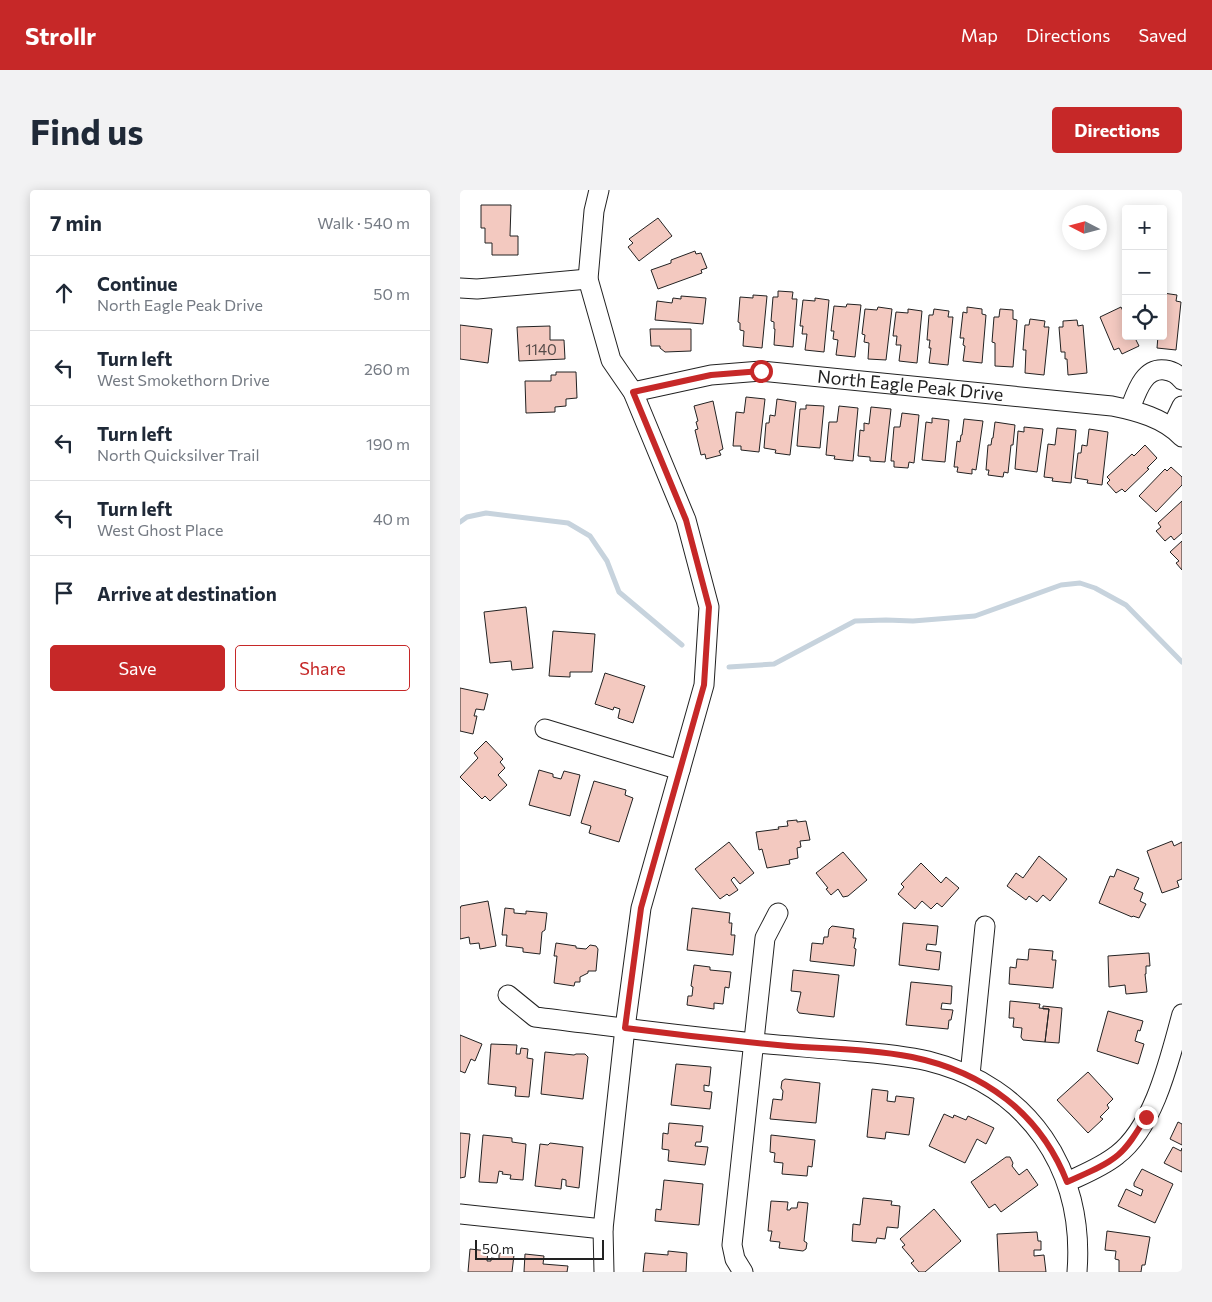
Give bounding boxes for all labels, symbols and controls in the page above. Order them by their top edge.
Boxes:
text: Strollr [25,21,96,50]
text: Map [961,24,998,46]
text: Directions [1026,24,1110,46]
text: Saved [1138,24,1187,46]
button: Directions [1052,107,1182,153]
text: Find us [30,109,144,152]
north arrow [1062,205,1107,250]
map controls [1122,205,1167,340]
button: + [1122,205,1167,250]
text: 7 min [50,210,102,235]
text: Walk · 540 m [317,213,410,232]
button: − [1122,250,1167,295]
text: Continue [97,272,177,295]
icon: ahead [50,279,78,307]
text: 50 m [373,284,410,303]
text: North Eagle Peak Drive [97,295,263,314]
button: locate [1122,295,1167,340]
house number: 1140 [525,340,557,358]
text: Turn left [97,347,172,370]
icon: left [50,354,78,382]
text: 260 m [364,359,410,378]
route start [750,360,773,383]
street label: North Eagle Peak Drive [816,365,1004,405]
text: West Smokethorn Drive [97,370,270,389]
text: Turn left [97,422,172,445]
icon: left [50,429,78,457]
text: 190 m [366,434,410,453]
text: North Quicksilver Trail [97,445,259,464]
text: Turn left [97,497,172,520]
icon: left [50,504,78,532]
text: 40 m [373,509,410,528]
text: West Ghost Place [97,520,223,539]
icon: arrive [50,579,78,607]
text: Arrive at destination [97,582,277,605]
button: Save [50,645,225,691]
button: Share [235,645,410,691]
route end [1135,1106,1158,1129]
scale bar [475,1237,604,1260]
text: 50 m [482,1240,514,1257]

